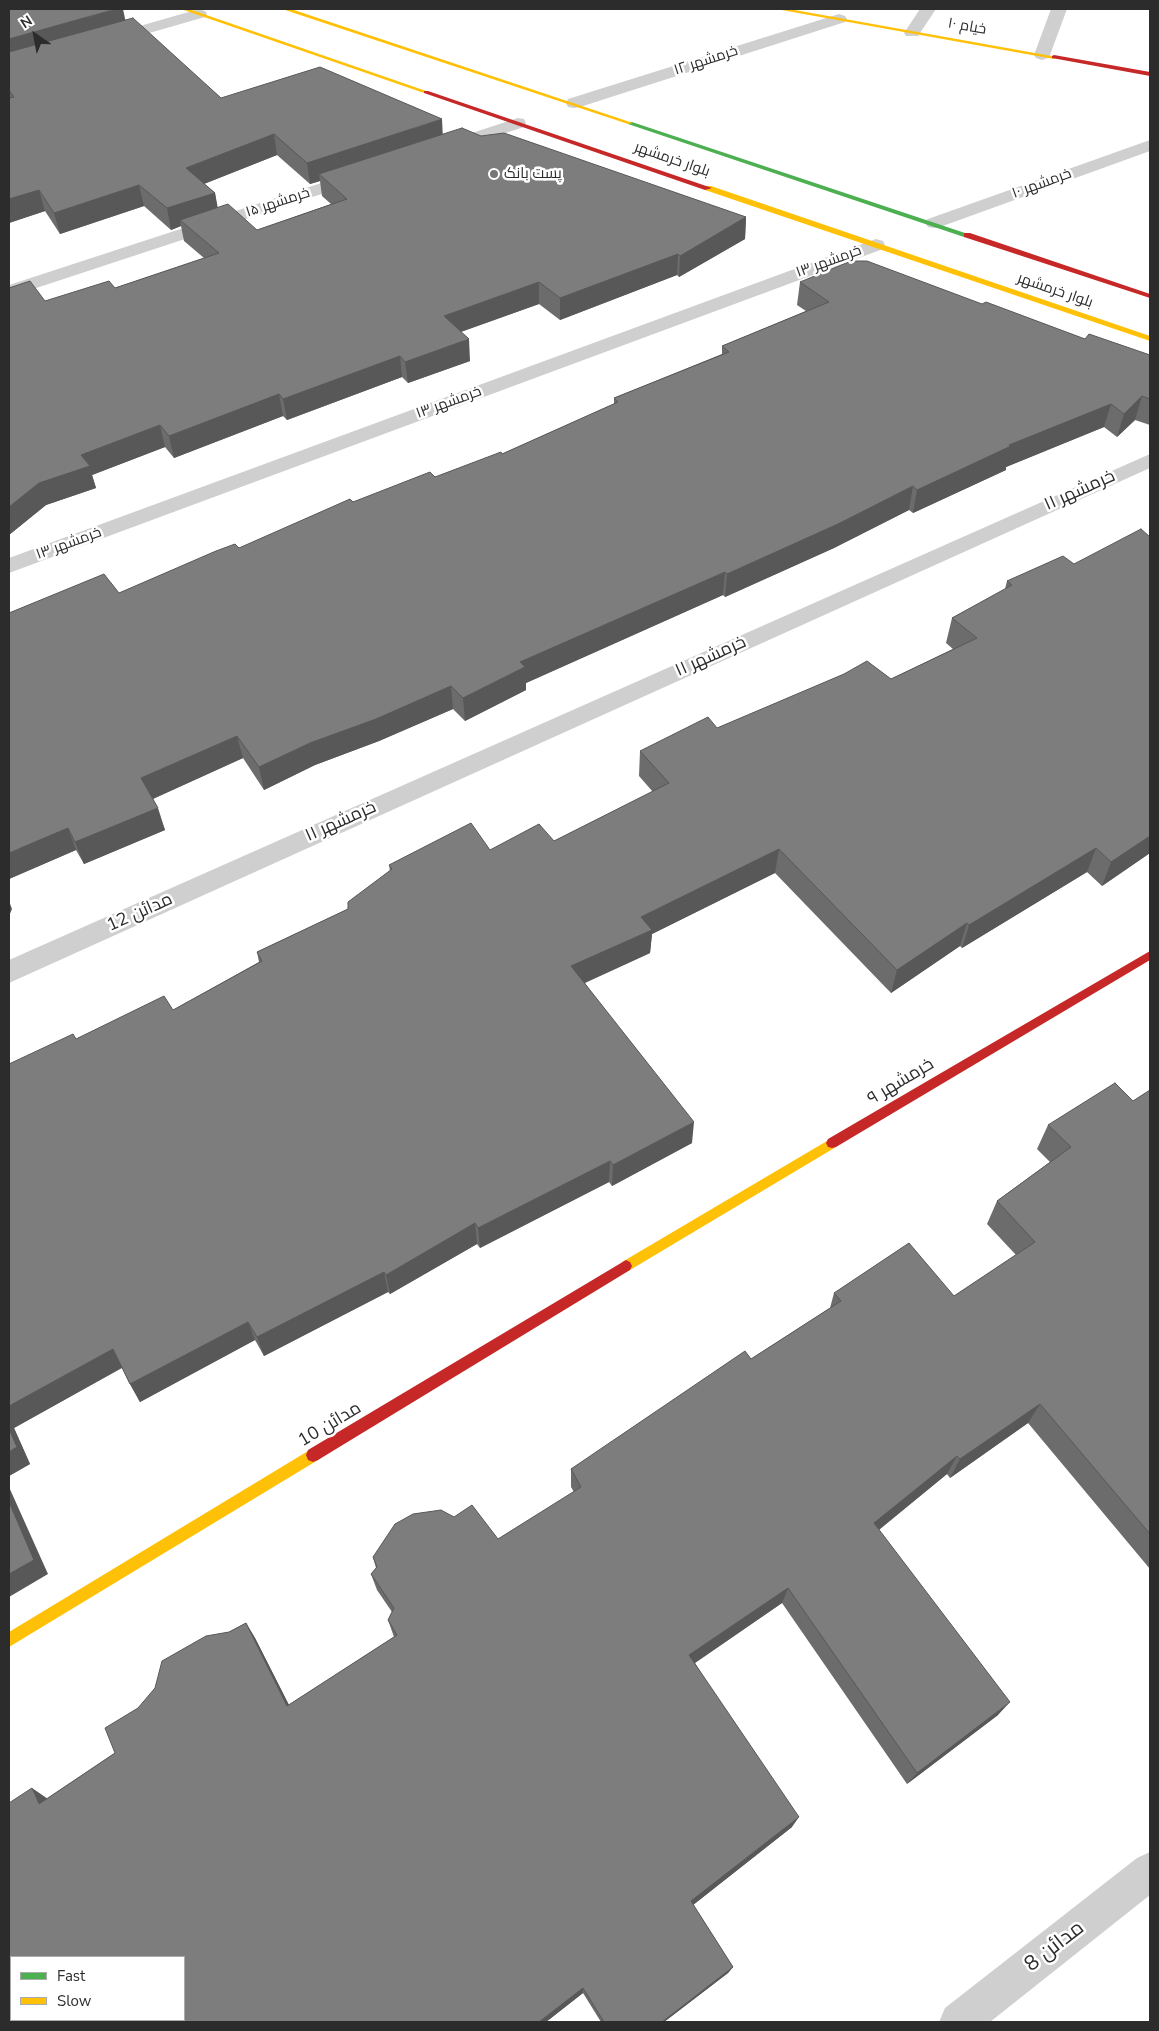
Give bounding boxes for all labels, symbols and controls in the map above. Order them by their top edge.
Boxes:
north arrow [10,10,60,60]
text: N [17,11,36,33]
street label: خیام ۱۰ [946,15,988,39]
street label: خرمشهر ۱۲ [672,42,740,80]
street label: بلوار خرمشهر [632,139,712,181]
place label: پست بانک [504,165,562,183]
street label: خرمشهر ۱۰ [1010,165,1074,203]
marker: پست بانک [488,168,500,180]
street label: خرمشهر ۱۵ [244,184,312,222]
street label: خرمشهر ۱۳ [794,242,864,282]
street label: بلوار خرمشهر [1015,270,1095,312]
street label: خرمشهر ۱۳ [414,383,484,423]
street label: خرمشهر ۱۱ [1041,466,1119,516]
street label: خرمشهر ۱۳ [34,524,104,564]
street label: خرمشهر ۱۱ [672,632,750,682]
street label: خرمشهر ۱۱ [302,797,380,847]
street label: مدائن 12 [104,889,176,937]
street label: خرمشهر ۹ [864,1054,938,1110]
street label: مدائن 10 [295,1398,365,1452]
street label: مدائن 8 [1020,1916,1090,1978]
legend [10,1956,185,2021]
text: Fast [57,1966,85,1986]
text: Slow [57,1991,91,2011]

